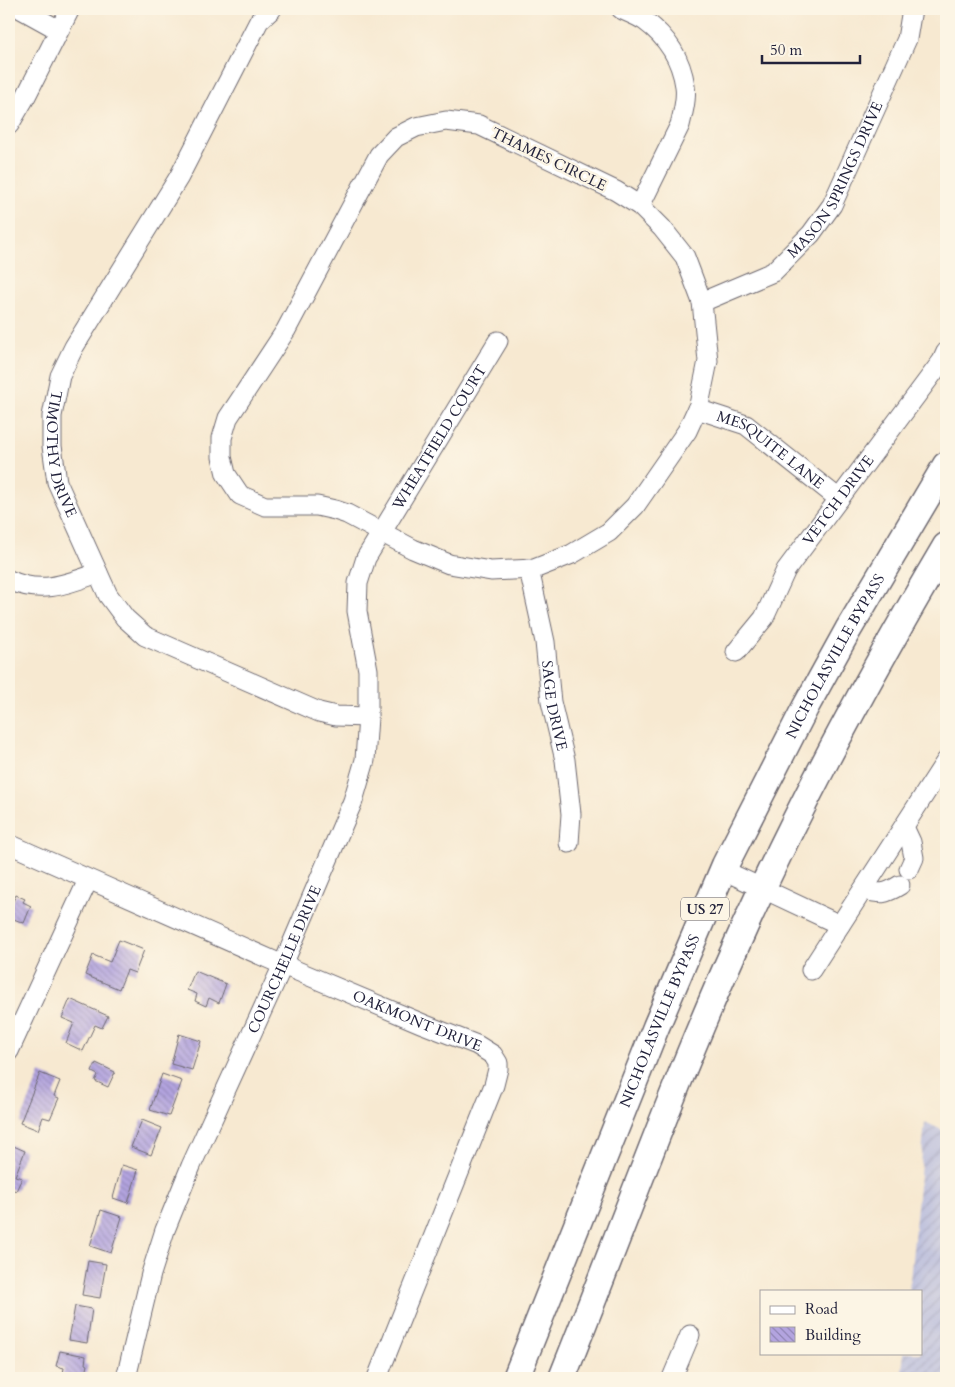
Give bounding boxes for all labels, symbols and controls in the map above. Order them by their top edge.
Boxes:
scale bar [762,32,860,64]
text: 50 m [770,40,802,60]
street label: MASON SPRINGS DRIVE [783,98,887,262]
street label: THAMES CIRCLE [488,122,610,196]
street label: WHEATFIELD COURT [387,361,491,514]
street label: TIMOTHY DRIVE [41,389,82,521]
street label: MESQUITE LANE [714,406,828,493]
street label: VETCH DRIVE [798,451,878,549]
street label: NICHOLASVILLE BYPASS [781,570,889,742]
street label: SAGE DRIVE [537,659,572,753]
street label: COURCHELLE DRIVE [243,882,326,1037]
road number: US 27 [681,898,729,921]
street label: NICHOLASVILLE BYPASS [615,931,704,1110]
street label: OAKMONT DRIVE [350,986,485,1056]
legend [760,1290,922,1354]
text: Road [805,1299,838,1319]
text: Building [805,1325,861,1345]

